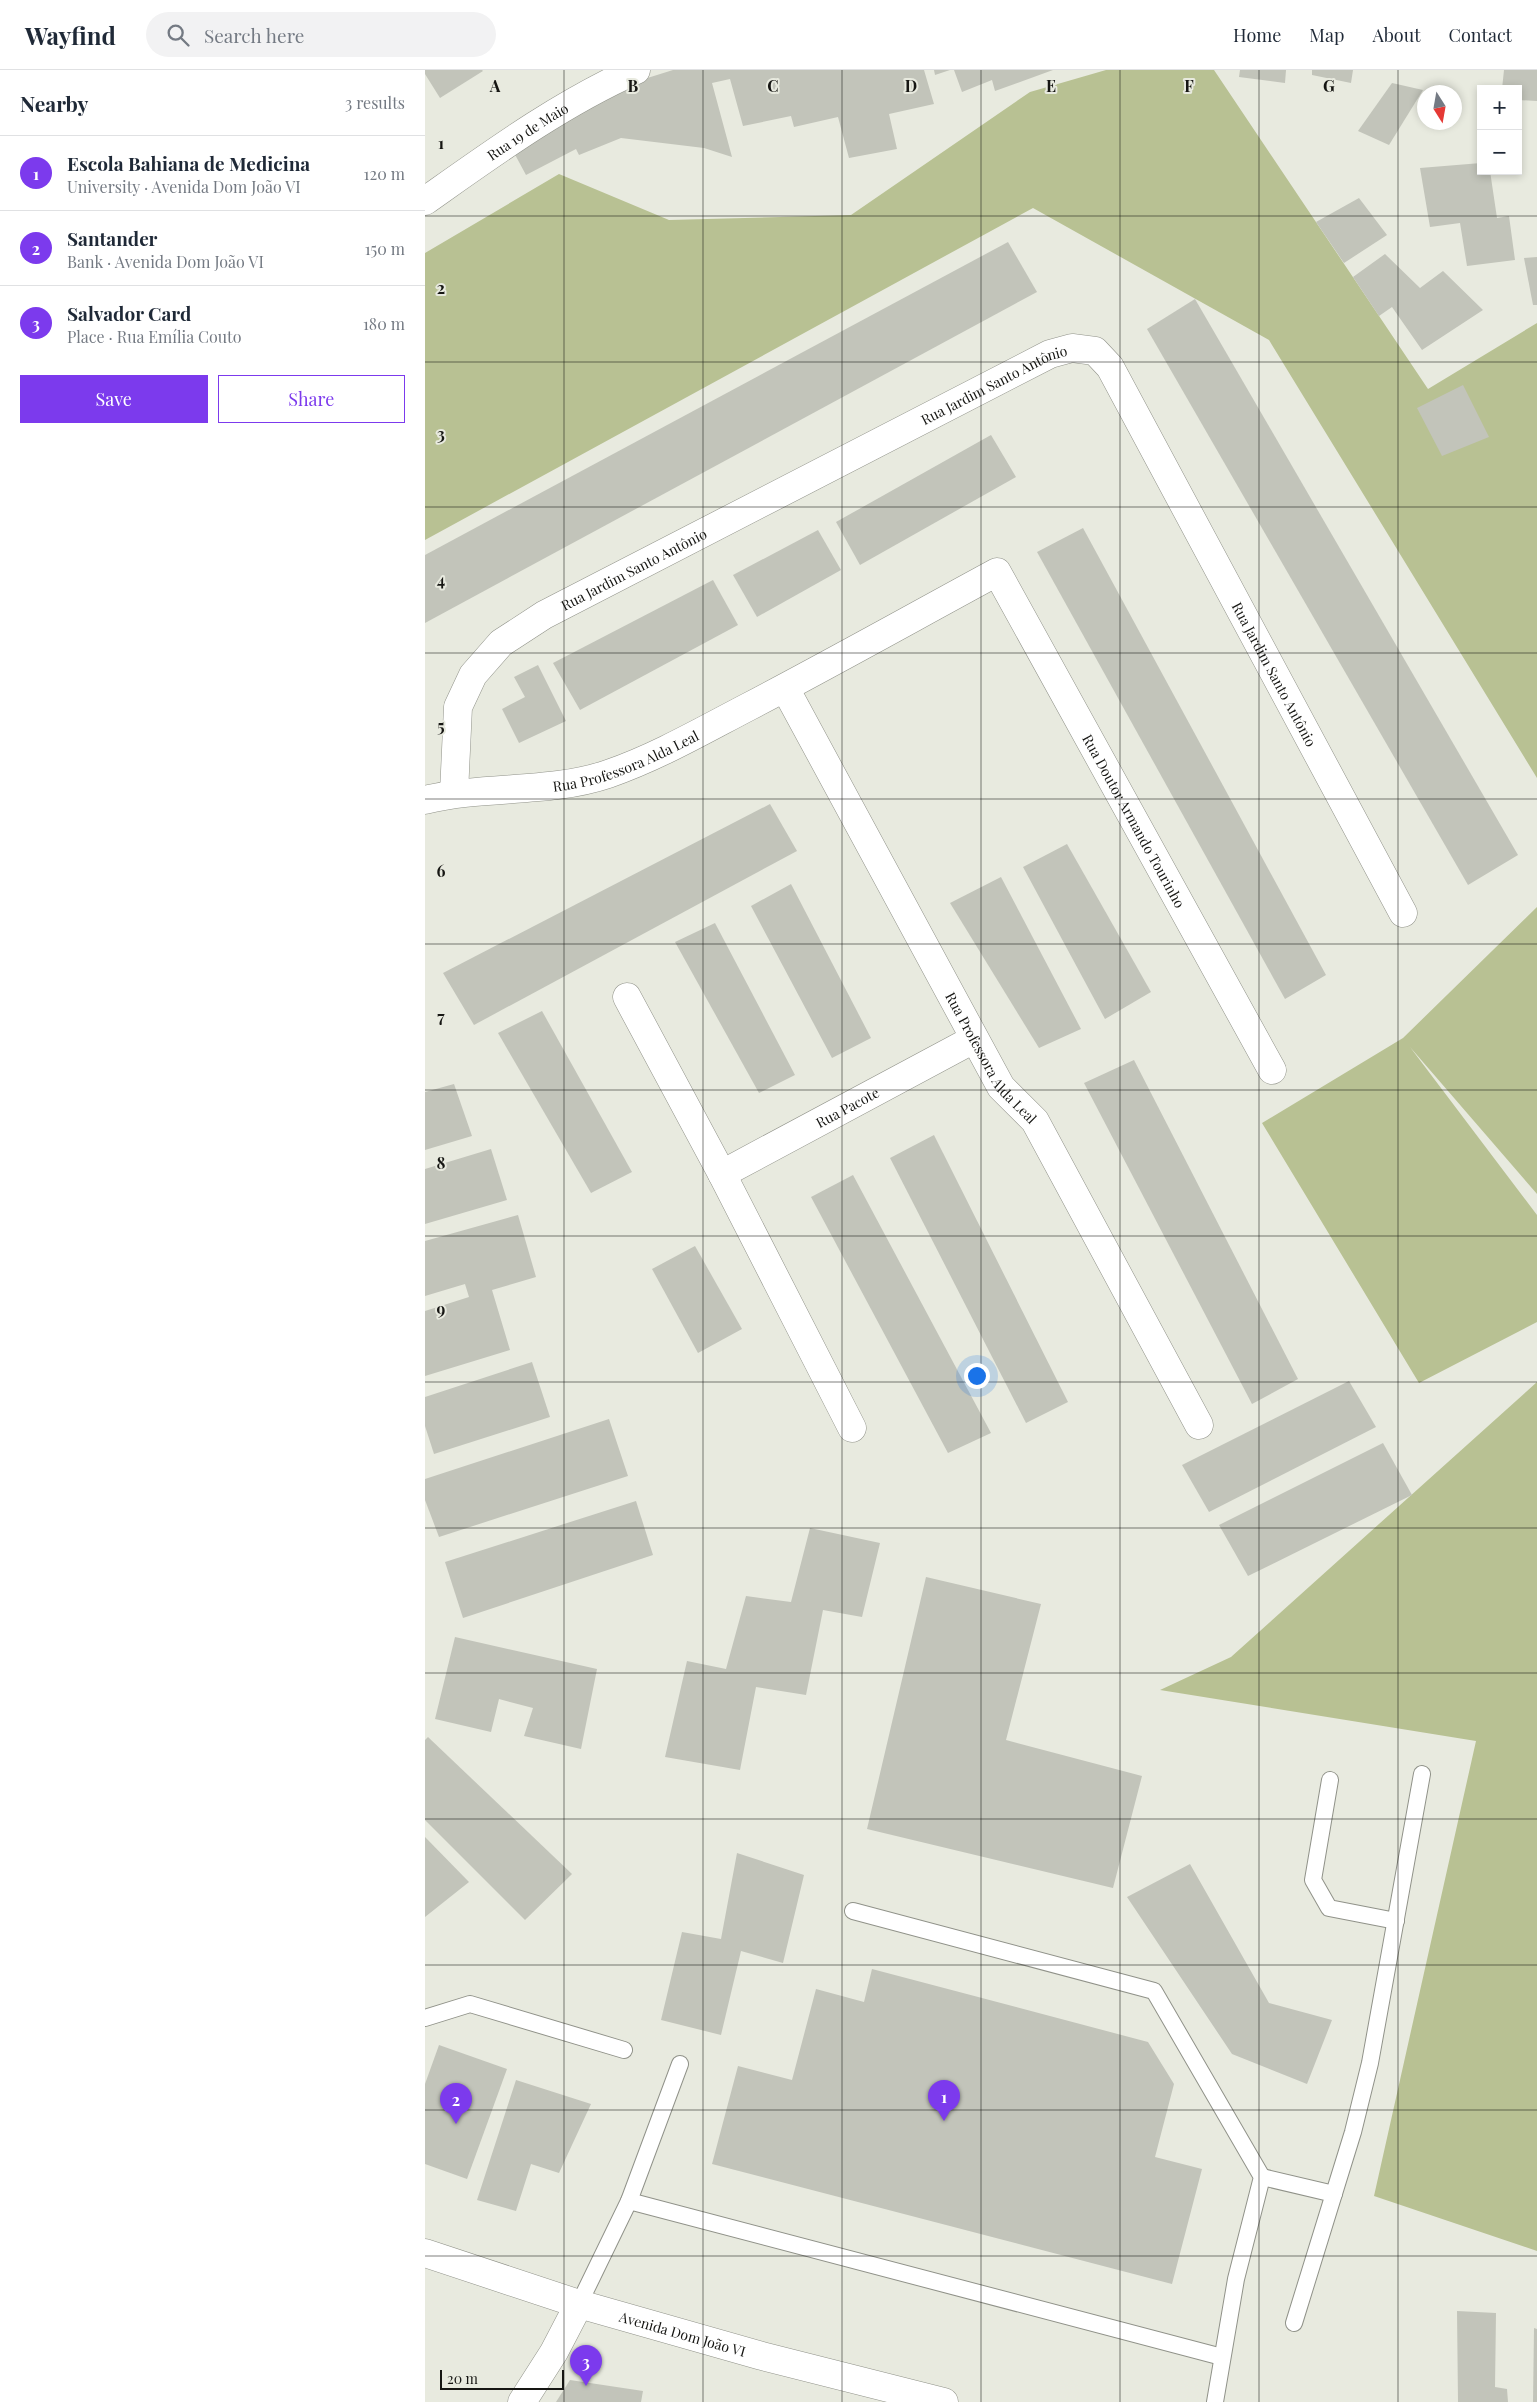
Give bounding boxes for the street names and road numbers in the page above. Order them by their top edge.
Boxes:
street label: Rua 19 de Maio [483,98,572,164]
street label: Rua Jardim Santo Antônio [917,340,1069,429]
street label: Rua Jardim Santo Antônio [557,523,710,614]
street label: Rua Jardim Santo Antônio [1228,598,1321,750]
street label: Rua Professora Alda Leal [552,725,702,795]
street label: Rua Doutor Armando Tourinho [1079,731,1190,911]
street label: Rua Professora Alda Leal [942,988,1041,1127]
street label: Rua Pacote [812,1082,882,1132]
street label: Avenida Dom João VI [616,2306,748,2361]

